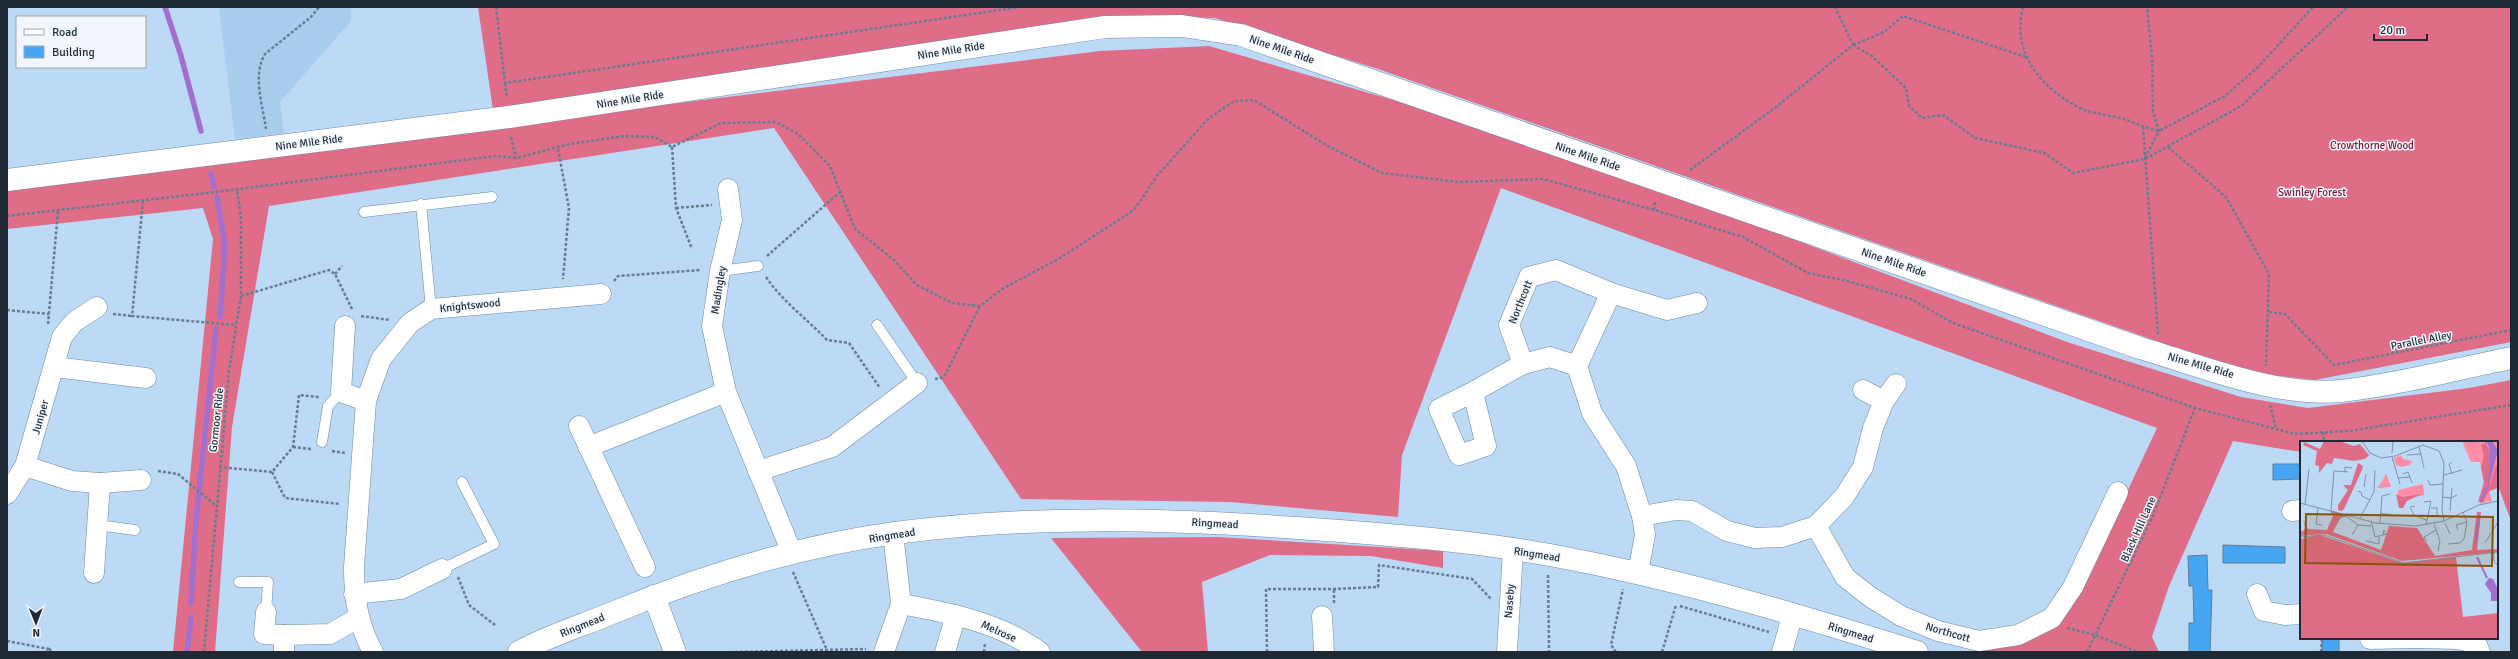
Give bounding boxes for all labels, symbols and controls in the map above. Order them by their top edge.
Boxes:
legend [16,16,146,68]
scale bar [2374,16,2427,42]
text: 20 m [2380,23,2405,38]
text: Road [52,25,78,40]
street label: Nine Mile Ride [1247,32,1316,67]
street label: Nine Mile Ride [916,39,986,62]
text: Building [52,45,95,60]
street label: Nine Mile Ride [595,88,665,111]
street label: Nine Mile Ride [274,132,344,153]
street label: Nine Mile Ride [1553,139,1622,174]
park label: Crowthorne Wood [2330,139,2414,152]
park label: Swinley Forest [2278,186,2346,199]
street label: Nine Mile Ride [1859,245,1928,280]
street label: Madingley [708,264,729,315]
street label: Northcott [1506,278,1535,326]
street label: Knightswood [439,296,501,315]
street label: Parallel Alley [2389,328,2454,353]
street label: Nine Mile Ride [2166,350,2235,381]
street label: Gormoor Ride [207,387,226,453]
street label: Juniper [29,398,52,436]
inset map [2300,441,2498,639]
street label: Black Hill Lane [2118,494,2159,564]
street label: Ringmead [1191,516,1239,531]
street label: Ringmead [868,525,916,546]
street label: Ringmead [1513,544,1561,565]
street label: Naseby [1502,583,1517,619]
north arrow [16,603,56,643]
street label: Ringmead [558,611,607,640]
street label: Melrose [979,618,1019,645]
street label: Ringmead [1826,619,1875,646]
street label: Northcott [1924,620,1972,645]
text: N [32,626,40,639]

